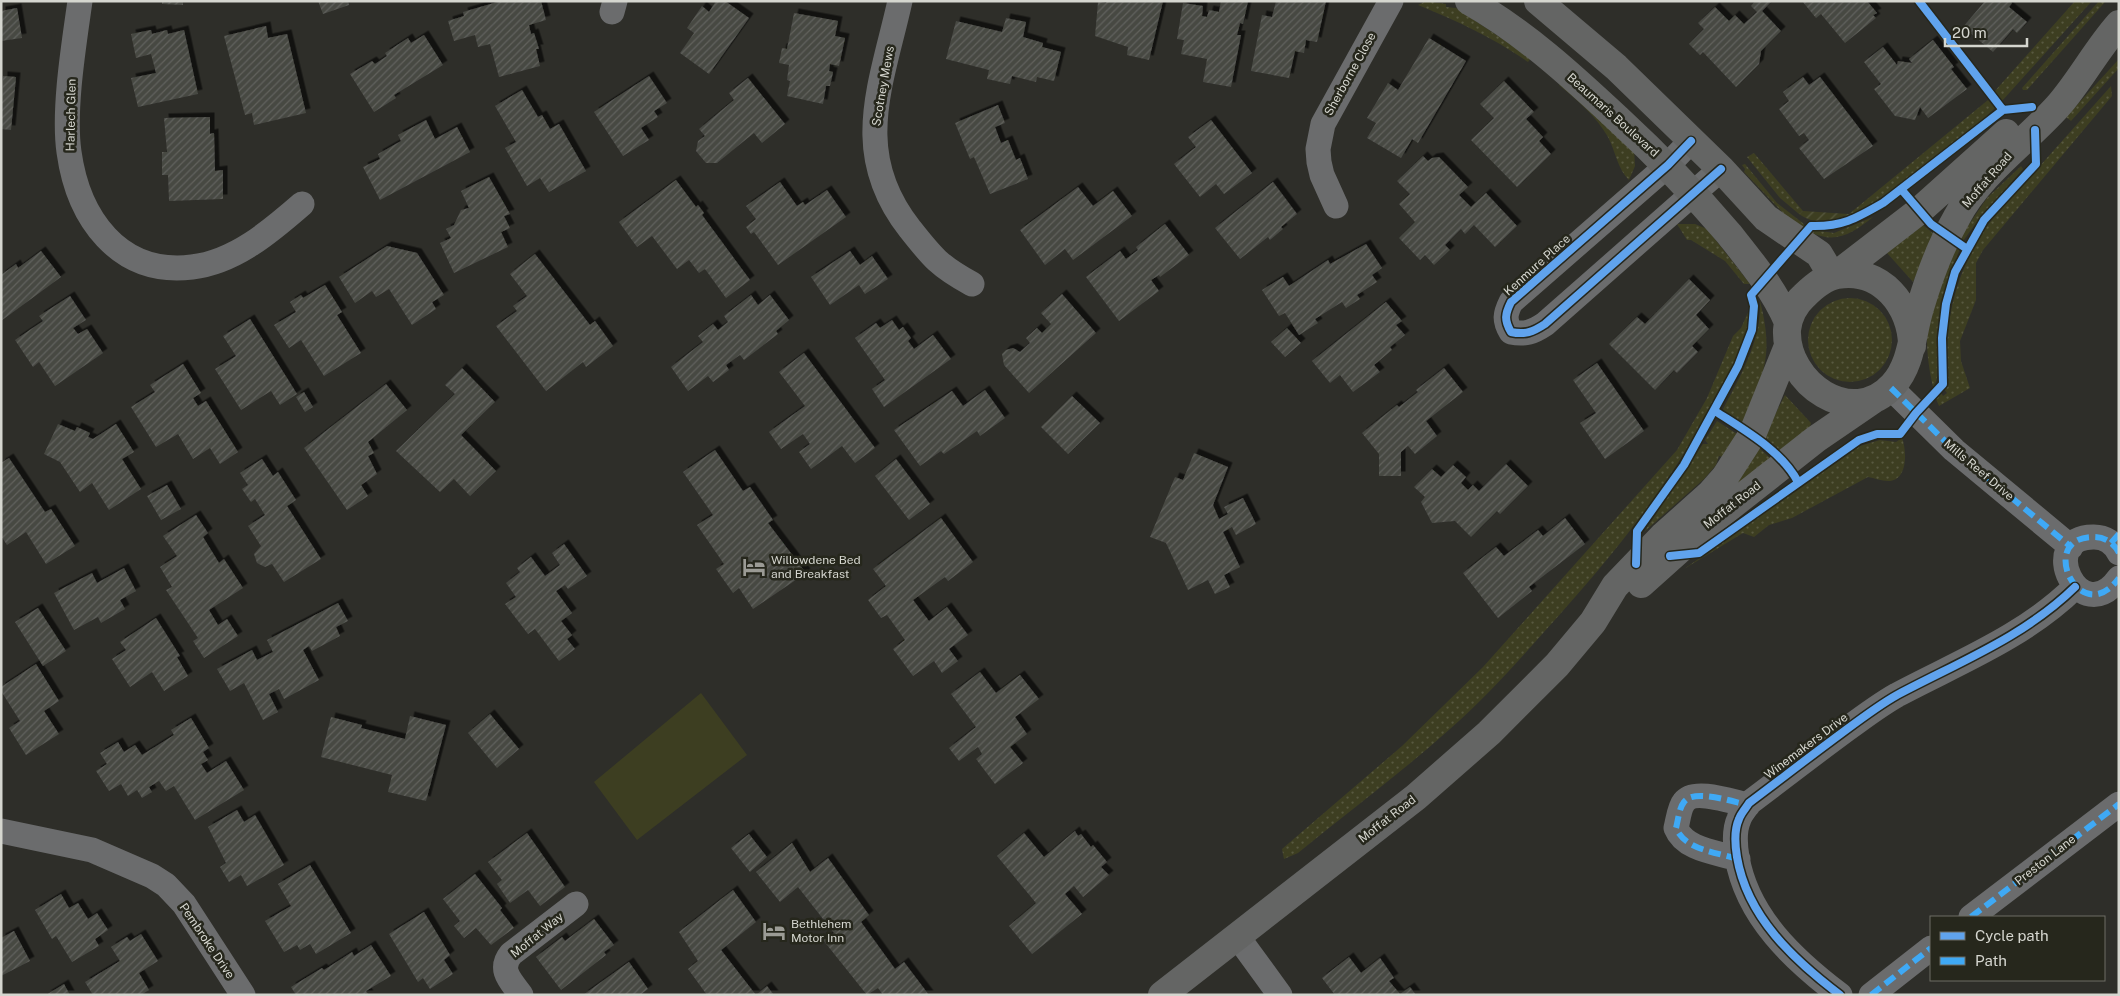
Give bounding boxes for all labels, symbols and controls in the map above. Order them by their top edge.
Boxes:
scale bar [1945,15,2028,47]
text: 20 m [1952,24,1987,41]
street label: Sherborne Close [1321,30,1379,118]
street label: Scotney Mews [869,45,897,127]
street label: Beaumaris Boulevard [1564,70,1662,160]
street label: Harlech Glen [63,78,79,151]
street label: Moffat Road [1959,149,2015,211]
street label: Kenmure Place [1501,231,1573,298]
street label: Mills Reef Drive [1941,437,2017,504]
street label: Moffat Road [1701,478,1763,532]
place label: Willowdene Bed and Breakfast [771,553,861,581]
hotel icon: Willowdene Bed and Breakfast [741,554,767,580]
street label: Winemakers Drive [1762,710,1851,782]
street label: Moffat Road [1356,792,1418,846]
street label: Preston Lane [2012,832,2078,888]
street label: Pembroke Drive [177,901,238,982]
street label: Moffat Way [508,909,567,961]
legend [1930,916,2105,981]
place label: Bethlehem Motor Inn [791,917,851,945]
hotel icon: Bethlehem Motor Inn [761,918,787,944]
text: Cycle path [1975,927,2049,944]
text: Path [1975,952,2007,969]

